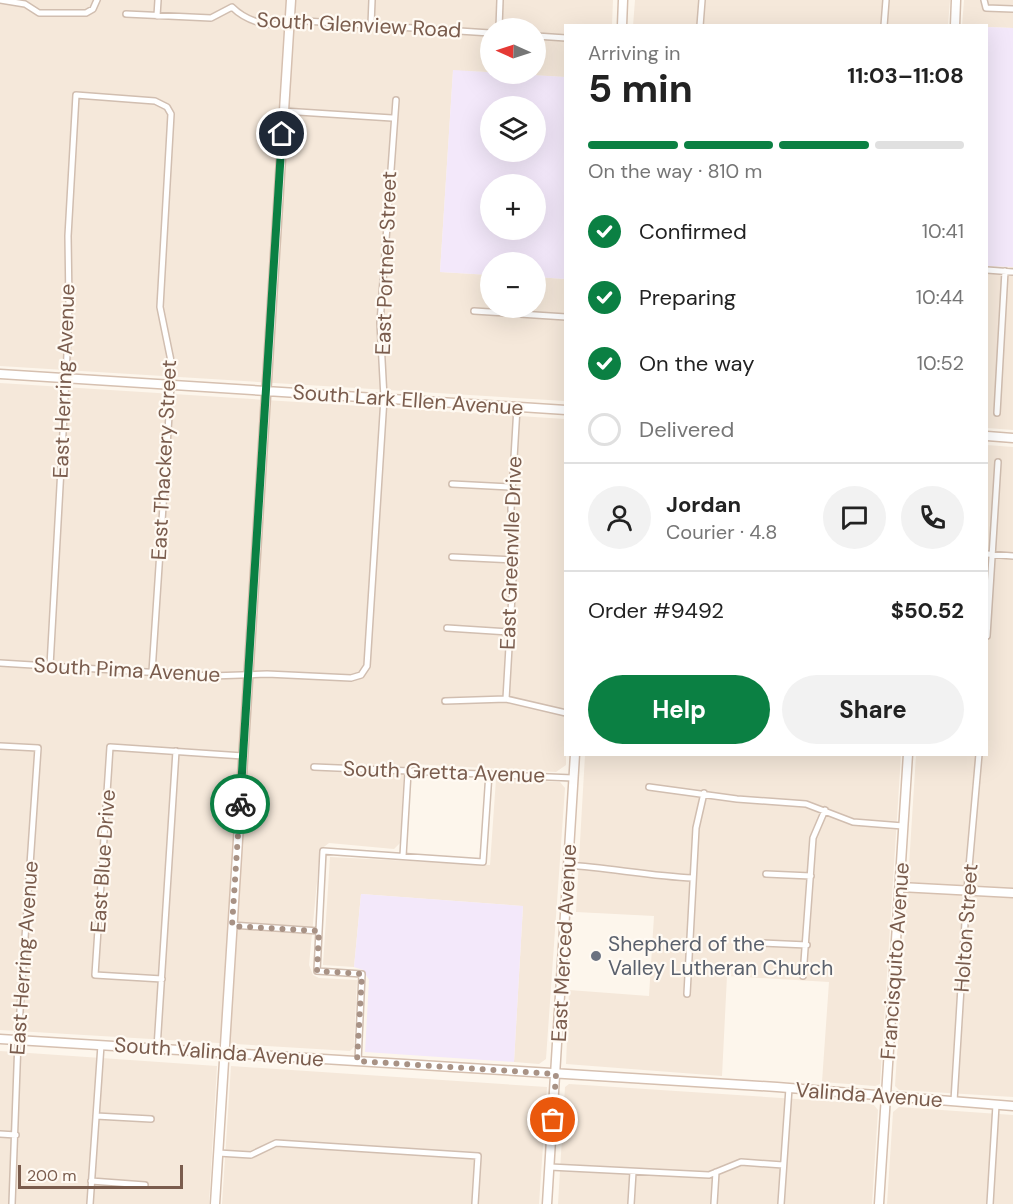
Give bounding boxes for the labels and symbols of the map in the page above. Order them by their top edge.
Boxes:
street label: South Glenview Road [256,6,462,44]
north arrow [480,18,546,84]
pin [256,108,307,159]
street label: East Portner Street [369,171,403,355]
street label: East Herring Avenue [47,283,81,479]
street label: East Thackery Street [145,359,183,561]
street label: South Lark Ellen Avenue [292,378,524,422]
street label: East Greenvlle Drive [494,456,528,650]
street label: South Pima Avenue [33,651,221,689]
street label: South Gretta Avenue [342,754,546,790]
courier [210,774,270,834]
street label: East Blue Drive [84,788,122,934]
street label: East Merced Avenue [545,843,583,1043]
street label: East Herring Avenue [3,860,45,1056]
street label: Francisquito Avenue [874,861,916,1061]
street label: Holton Street [948,863,984,993]
place label: Shepherd of the Valley Lutheran Church [608,930,833,982]
marker: Shepherd of the Valley Lutheran Church [589,949,603,963]
street label: South Valinda Avenue [113,1031,325,1073]
street label: Valinda Avenue [794,1076,944,1114]
pin [527,1094,578,1145]
scale bar [18,1162,183,1190]

